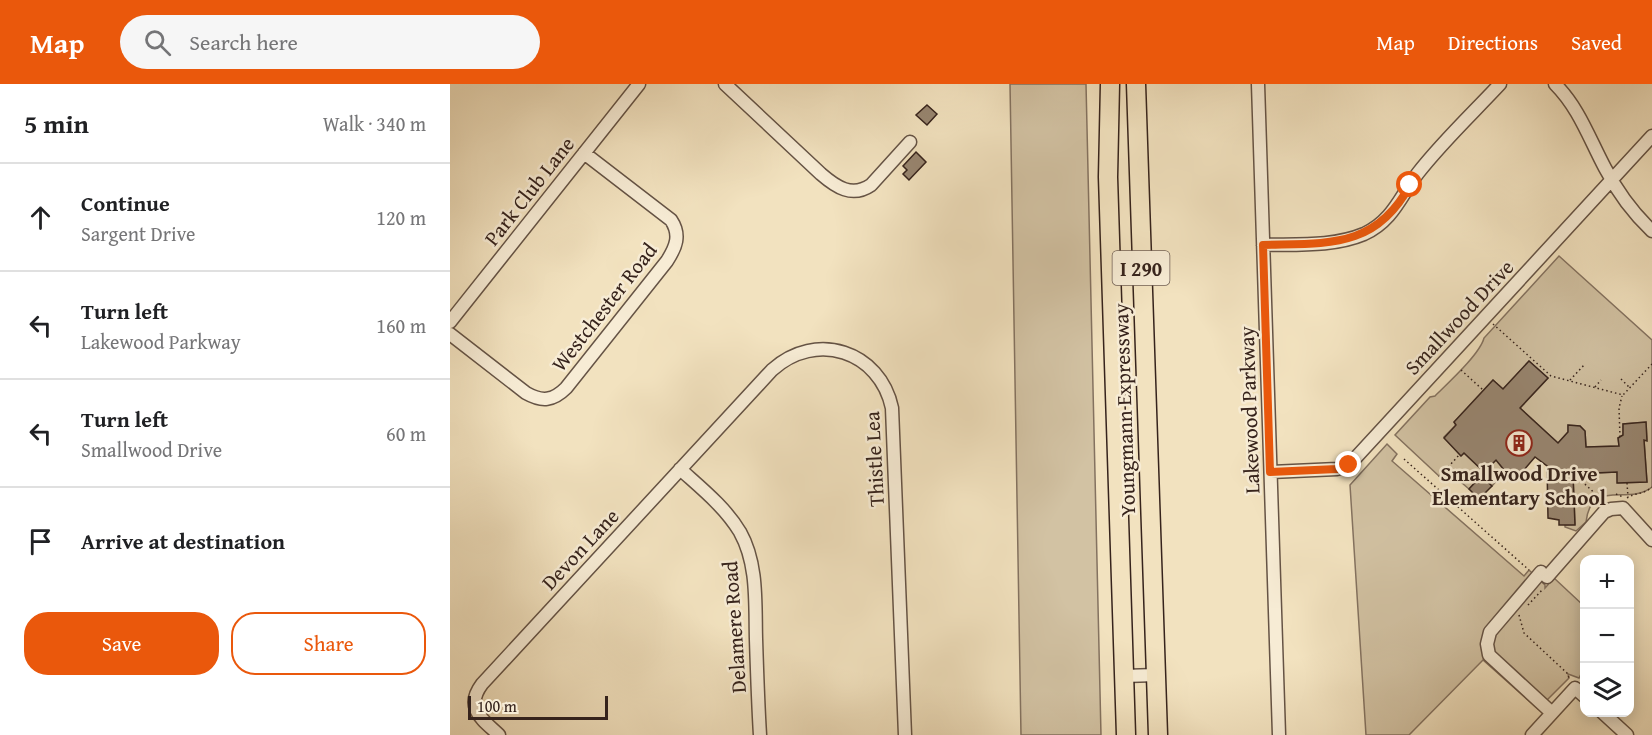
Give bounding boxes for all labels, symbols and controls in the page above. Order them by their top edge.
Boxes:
search box [120,15,540,69]
text: Map [30,22,84,63]
icon: search [141,26,174,59]
text: Search here [189,26,298,58]
text: Map [1376,27,1415,58]
text: Directions [1448,27,1538,58]
text: Saved [1571,27,1622,58]
text: 5 min [24,104,89,143]
text: Walk · 340 m [323,109,426,138]
street label: Park Club Lane [476,130,582,252]
route start [1396,171,1422,197]
text: Continue [81,187,170,219]
icon: ahead [24,201,57,234]
text: 120 m [376,203,426,232]
text: Sargent Drive [81,219,195,248]
street label: Westchester Road [544,235,665,378]
road number: I 290 [1112,251,1170,285]
street label: Smallwood Drive [1397,252,1521,382]
text: Turn left [81,295,168,327]
street label: Youngmann Expressway [1105,302,1143,517]
icon: left [24,309,57,342]
text: 160 m [376,311,426,340]
street label: Lakewood Parkway [1231,325,1267,494]
text: Lakewood Parkway [81,327,241,356]
text: Turn left [81,403,168,435]
street label: Thistle Lea [856,410,892,508]
icon: left [24,417,57,450]
text: 60 m [386,419,426,448]
building icon: Smallwood Drive Elementary School [1504,428,1534,458]
text: Smallwood Drive [81,435,222,464]
route end [1335,451,1361,477]
place label: Smallwood Drive Elementary School [1432,458,1607,513]
street label: Devon Lane [534,501,626,597]
icon: arrive [24,525,57,558]
text: Arrive at destination [81,525,285,557]
map controls [1580,555,1634,717]
button: + [1580,555,1634,609]
street label: Delamere Road [714,559,754,694]
button: − [1580,609,1634,663]
button: Save [24,612,219,675]
button: Share [231,612,426,675]
button: layers [1580,663,1634,717]
scale bar [468,693,608,720]
text: 100 m [477,694,517,718]

